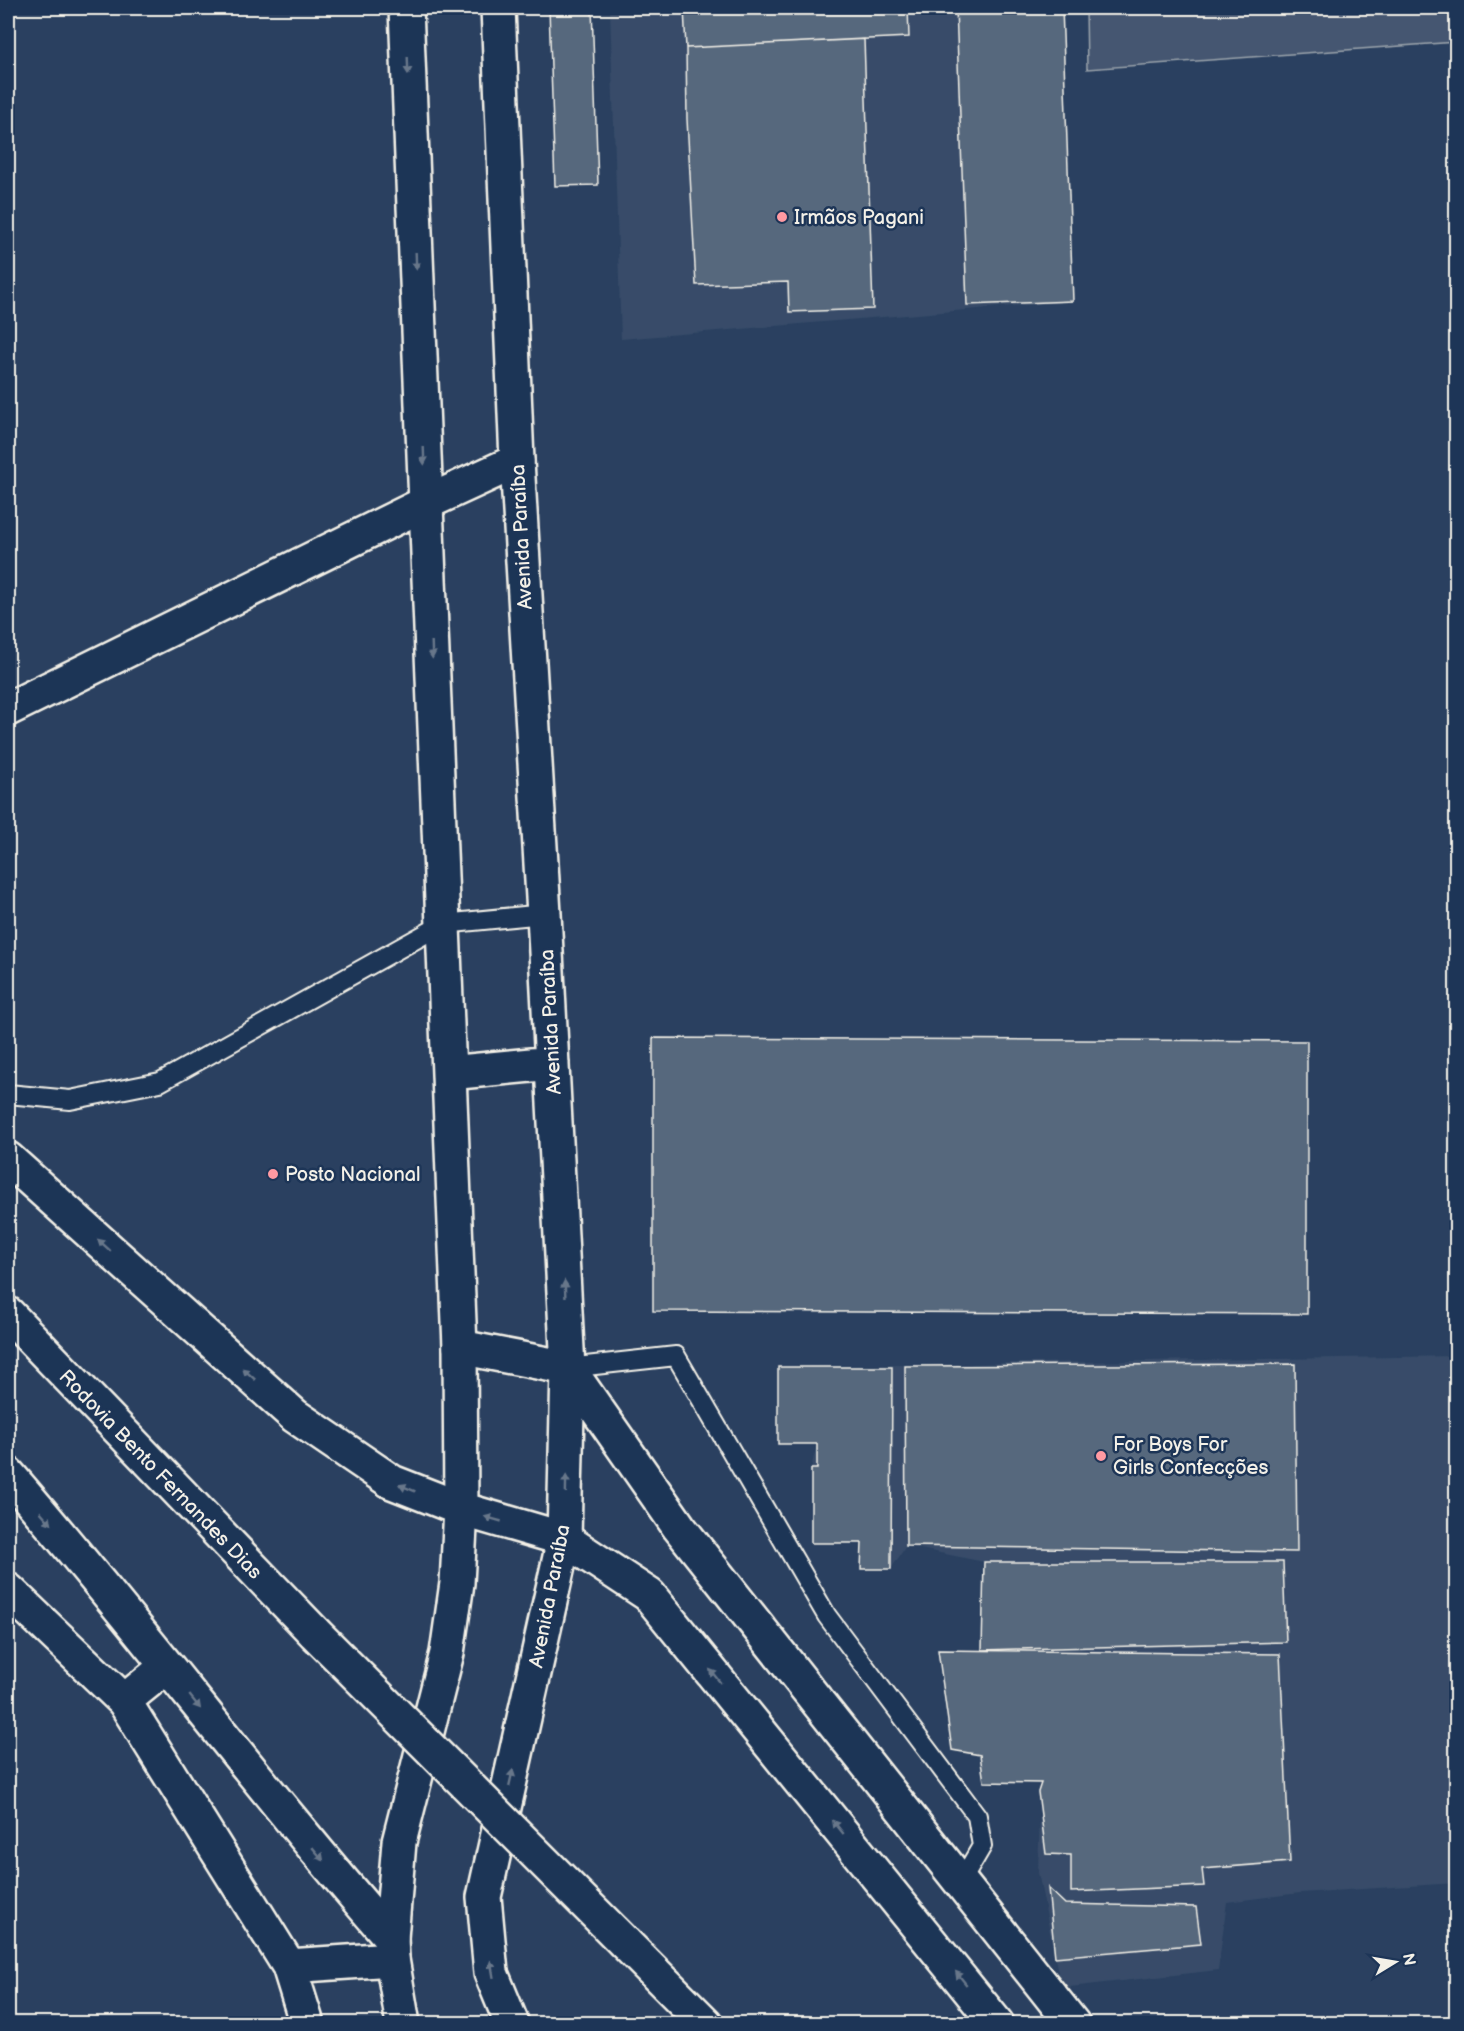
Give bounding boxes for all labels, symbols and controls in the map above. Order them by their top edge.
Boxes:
one-way arrow [404,56,413,75]
place label: Irmãos Pagani [794,206,924,230]
marker: Irmãos Pagani [775,210,789,224]
one-way arrow [411,251,421,270]
one-way arrow [419,446,428,465]
street label: Avenida Paraíba [506,464,538,610]
one-way arrow [427,641,436,660]
street label: Avenida Paraíba [535,949,567,1095]
place label: Posto Nacional [285,1163,420,1187]
marker: Posto Nacional [266,1167,280,1181]
one-way arrow [96,1238,111,1252]
one-way arrow [560,1279,570,1298]
street label: Rodovia Bento Fernandes Dias [54,1365,267,1584]
one-way arrow [242,1368,257,1381]
place label: For Boys For Girls Confecções [1113,1433,1268,1480]
marker: For Boys For Girls Confecções [1094,1449,1108,1463]
one-way arrow [561,1474,570,1493]
one-way arrow [398,1482,416,1492]
one-way arrow [39,1511,53,1526]
one-way arrow [484,1514,502,1523]
street label: Avenida Paraíba [524,1522,576,1670]
one-way arrow [709,1668,721,1683]
one-way arrow [189,1695,201,1710]
one-way arrow [506,1768,516,1787]
one-way arrow [831,1819,844,1835]
one-way arrow [311,1846,324,1861]
north arrow [1365,1932,1425,1992]
text: N [1398,1952,1419,1967]
one-way arrow [487,1959,496,1978]
one-way arrow [954,1970,967,1986]

